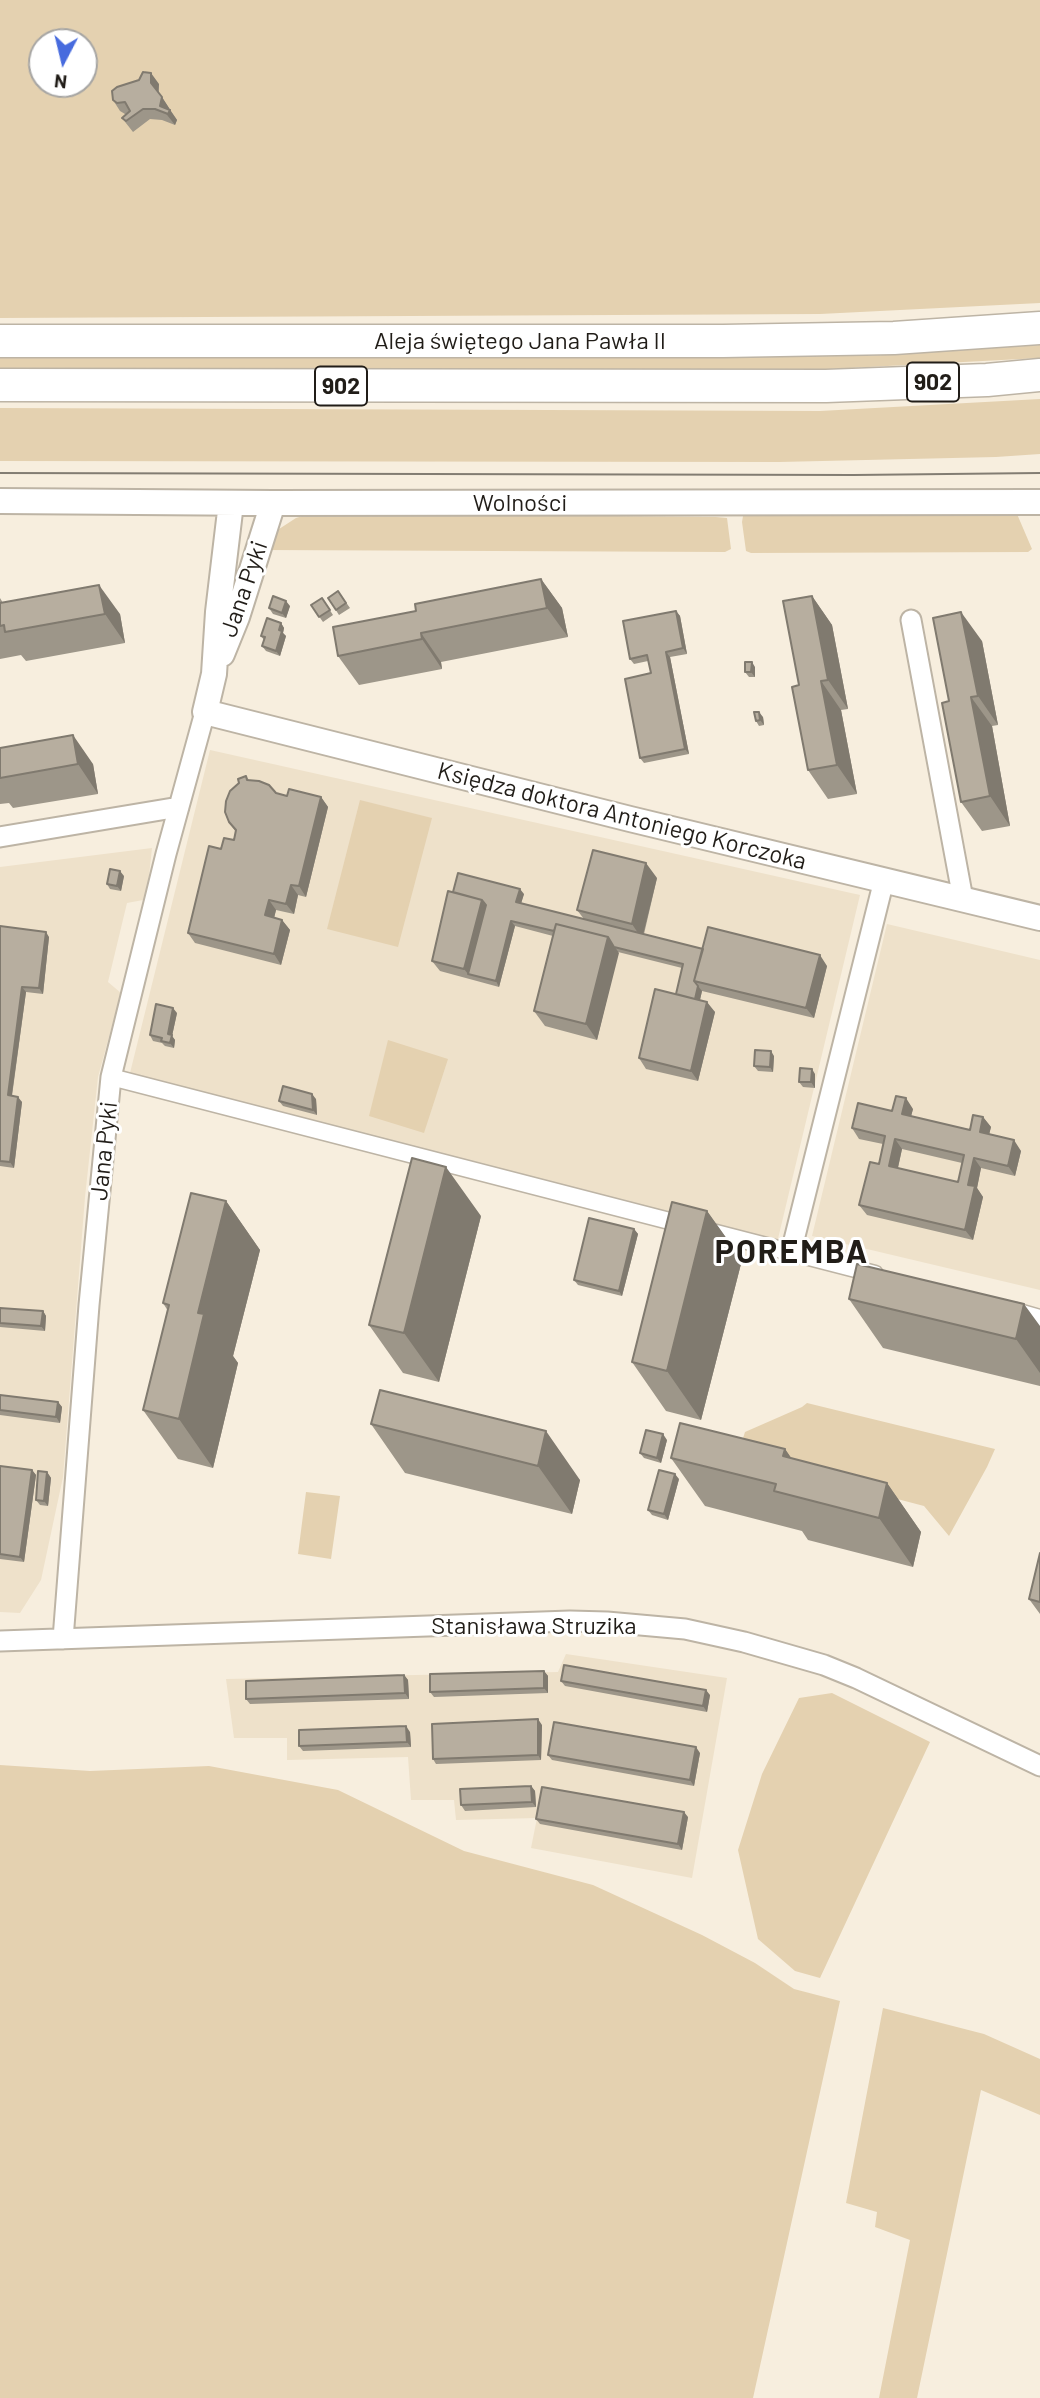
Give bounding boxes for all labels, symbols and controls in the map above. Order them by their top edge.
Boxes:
north arrow [28,28,98,98]
text: N [53,70,68,95]
street label: Aleja świętego Jana Pawła II [374,327,666,355]
road number: 902 [907,362,959,402]
road number: 902 [315,366,367,406]
street label: Wolności [473,489,567,517]
street label: Jana Pyki [214,537,274,641]
street label: Księdza doktora Antoniego Korczoka [435,756,809,876]
street label: Jana Pyki [84,1100,124,1202]
district label: POREMBA [716,1233,868,1271]
street label: Stanisława Struzika [431,1612,637,1640]

